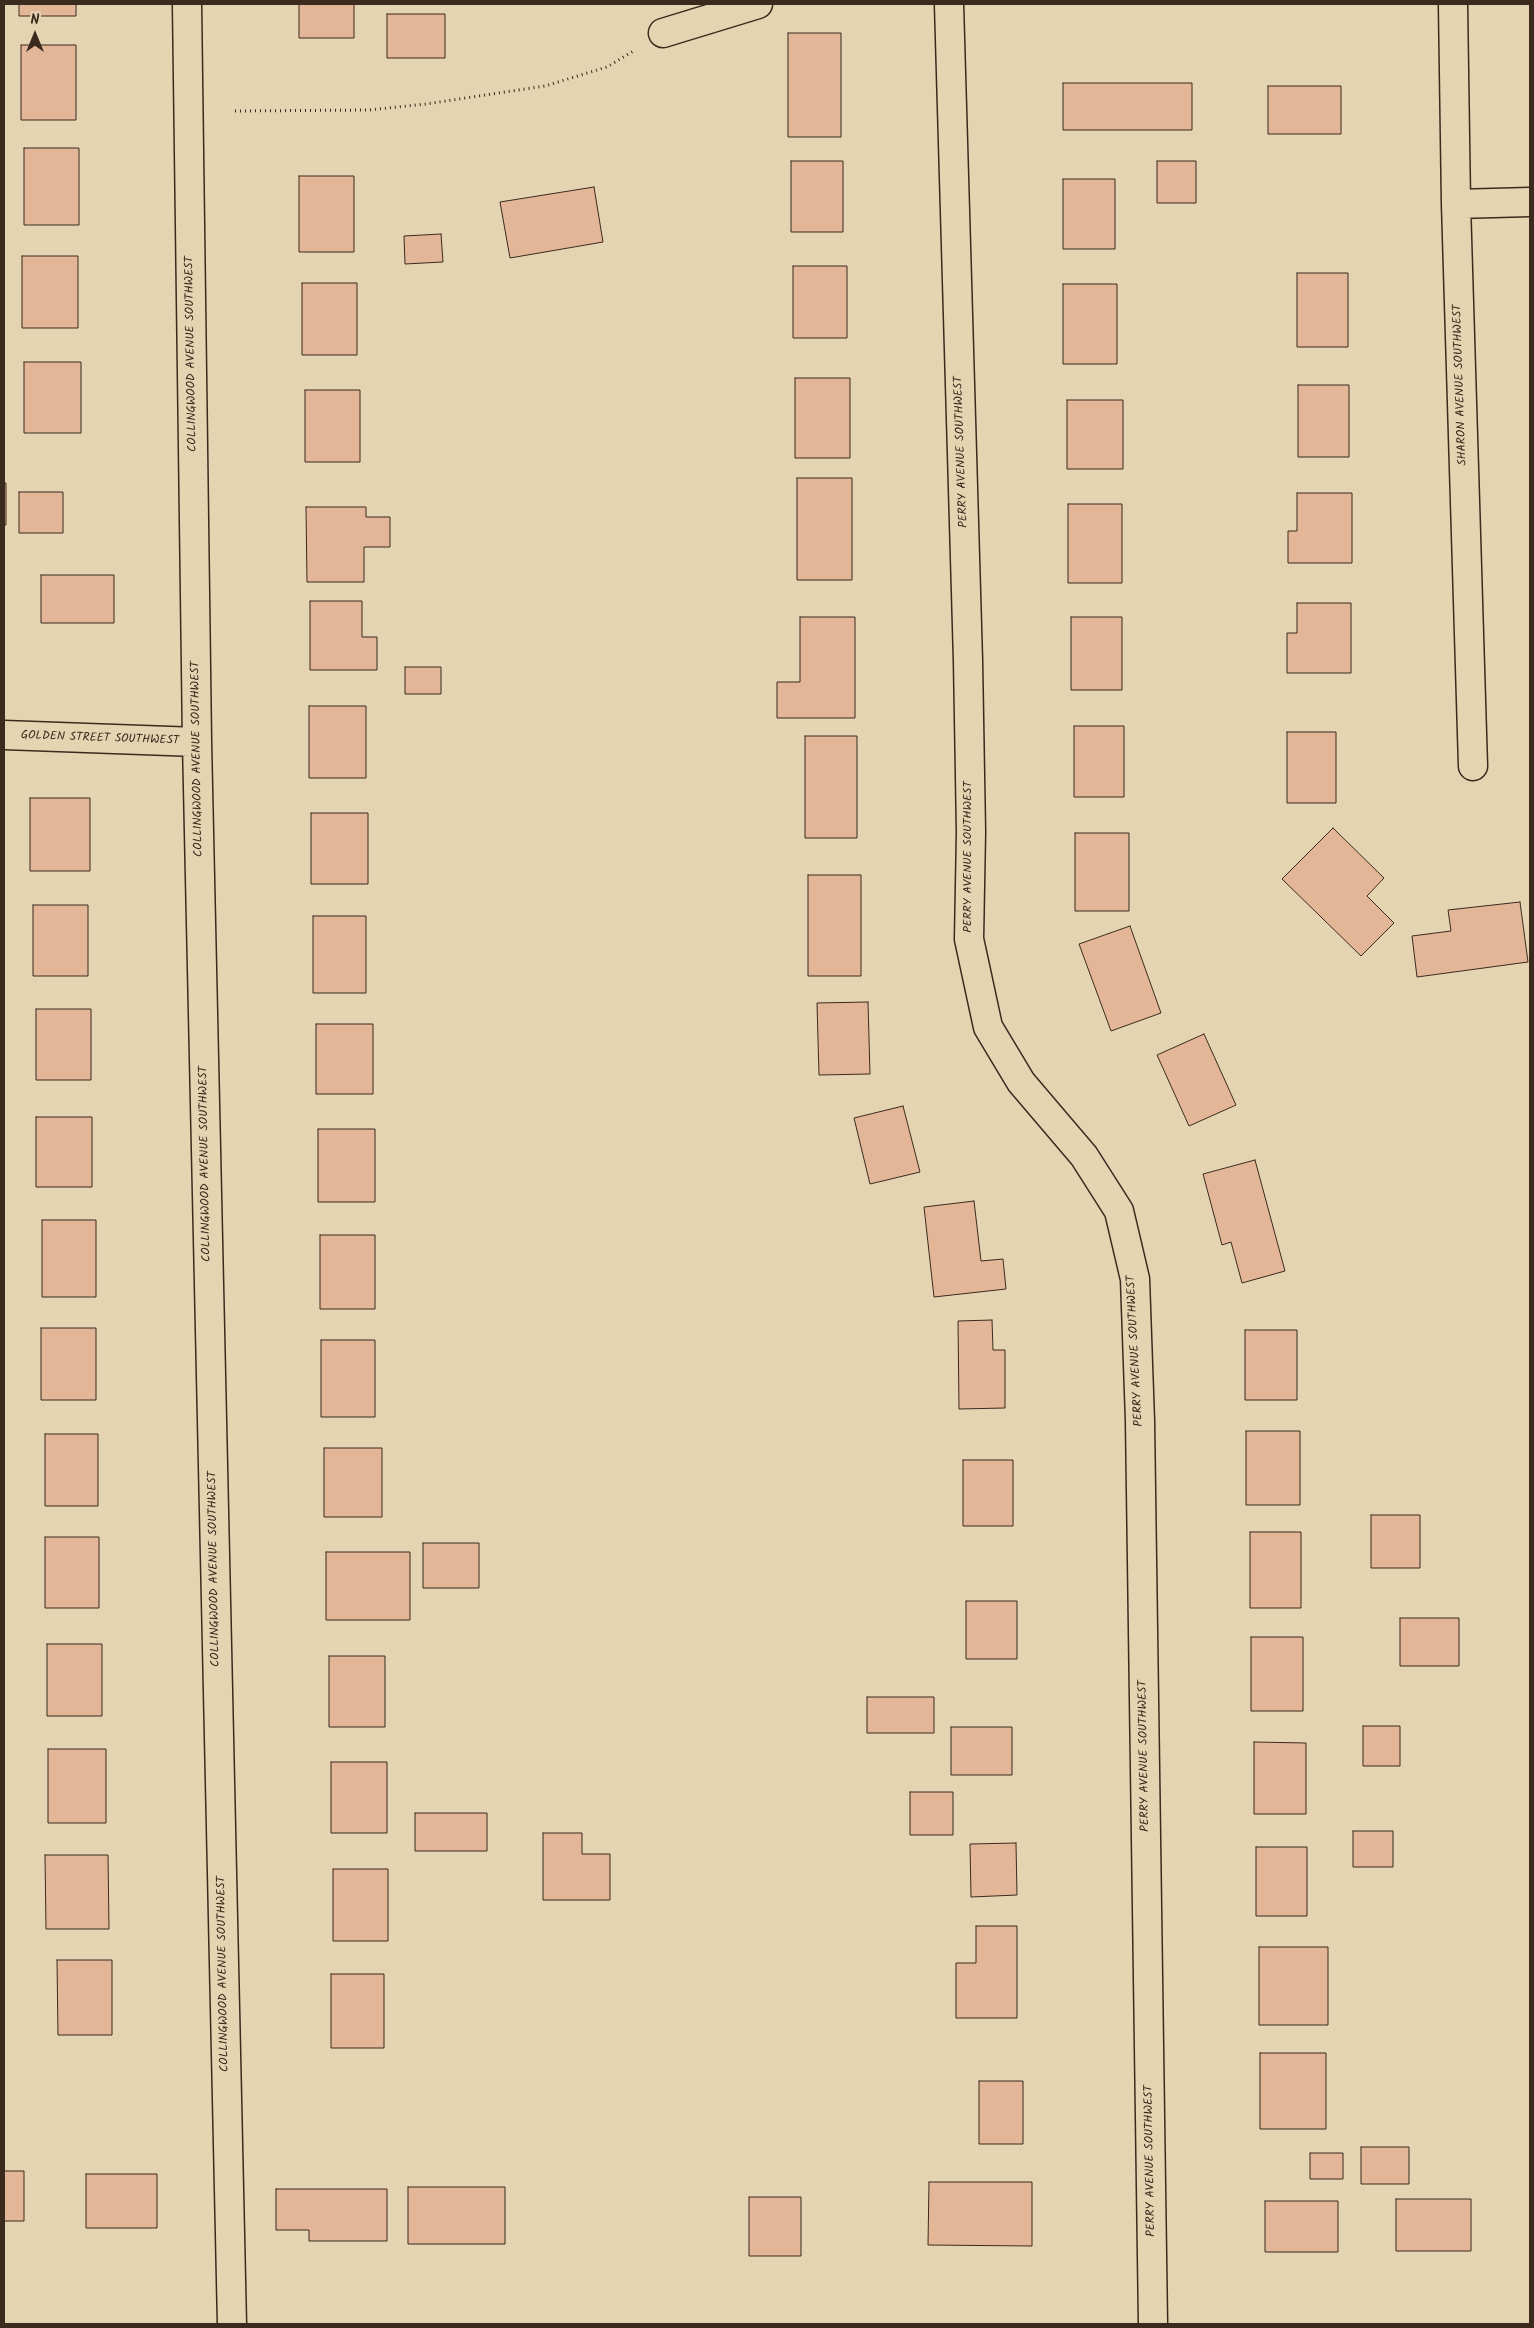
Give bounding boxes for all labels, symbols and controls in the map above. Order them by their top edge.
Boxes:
text: N [31,9,39,31]
north arrow [10,10,60,60]
street label: COLLINGWOOD AVENUE SOUTHWEST [183,256,201,452]
street label: SHARON AVENUE SOUTHWEST [1451,304,1471,466]
street label: PERRY AVENUE SOUTHWEST [952,376,972,528]
street label: COLLINGWOOD AVENUE SOUTHWEST [189,661,207,857]
street label: GOLDEN STREET SOUTHWEST [21,729,179,749]
street label: PERRY AVENUE SOUTHWEST [962,781,976,933]
street label: COLLINGWOOD AVENUE SOUTHWEST [197,1066,215,1262]
street label: PERRY AVENUE SOUTHWEST [1125,1275,1147,1427]
street label: COLLINGWOOD AVENUE SOUTHWEST [206,1471,224,1667]
street label: PERRY AVENUE SOUTHWEST [1136,1680,1154,1832]
street label: COLLINGWOOD AVENUE SOUTHWEST [215,1876,233,2072]
street label: PERRY AVENUE SOUTHWEST [1142,2085,1160,2237]

